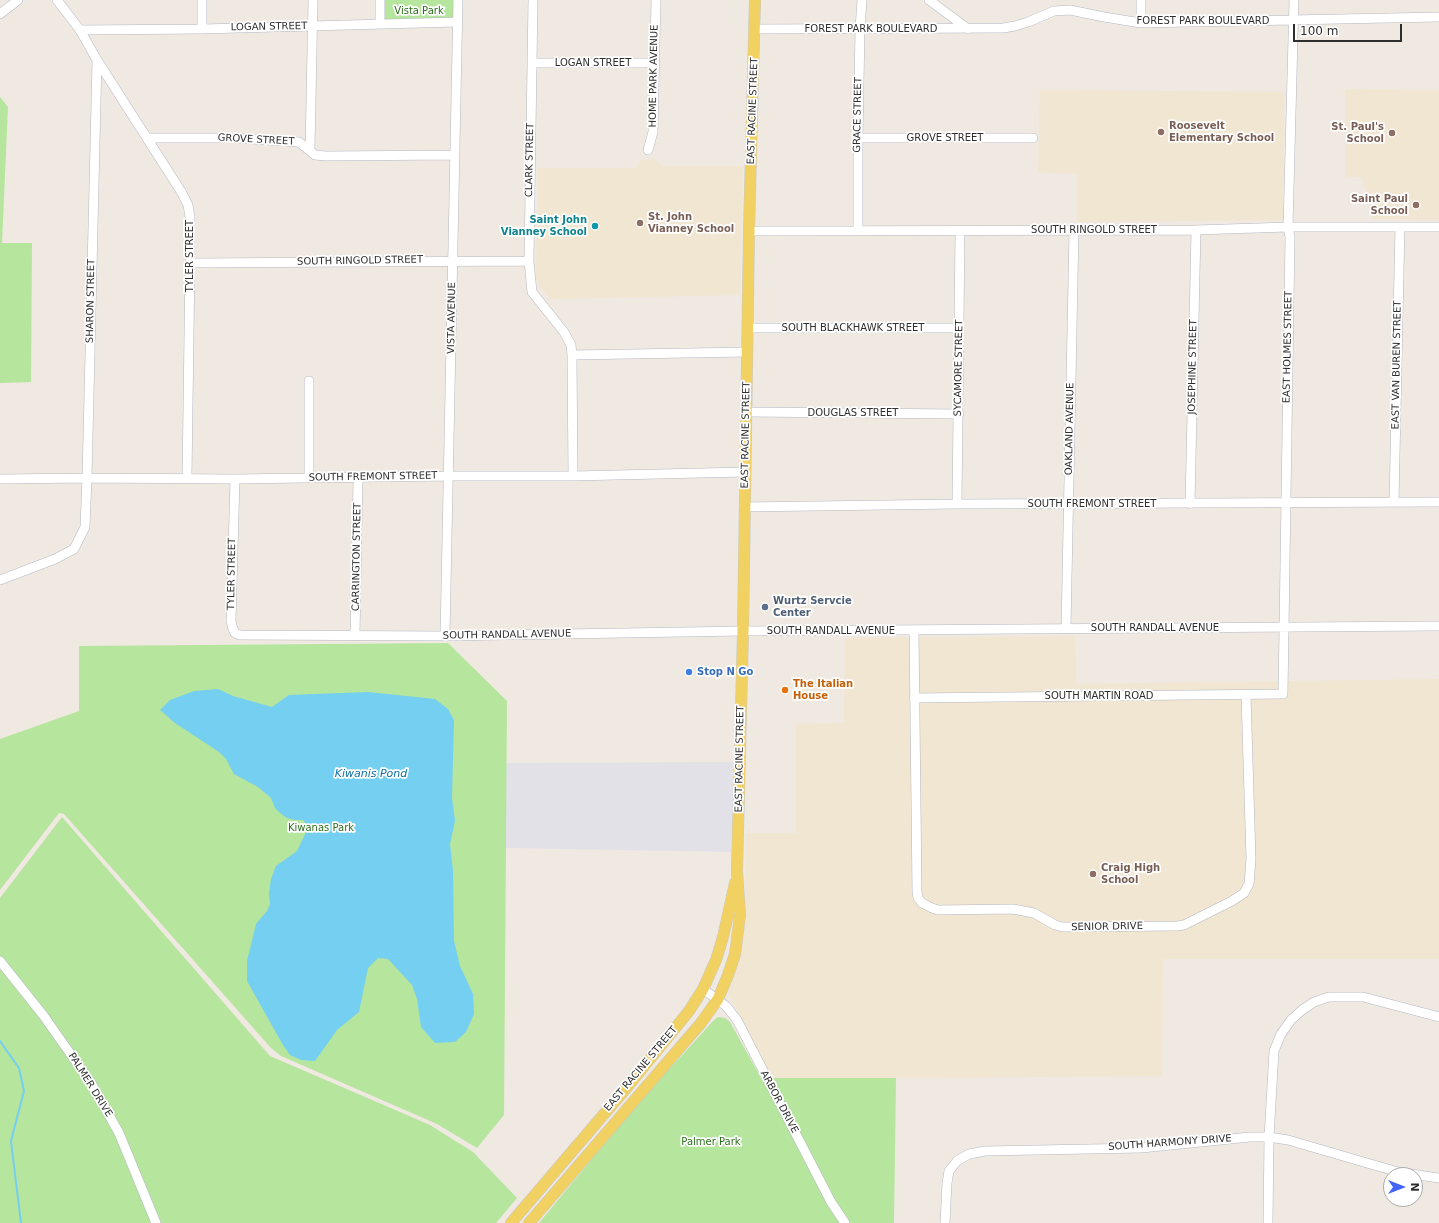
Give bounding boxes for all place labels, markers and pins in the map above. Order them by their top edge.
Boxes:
place label: Roosevelt Elementary School [1169,120,1274,144]
place label: St. Paul's School [1331,121,1384,144]
marker: Roosevelt Elementary School [1156,127,1166,137]
marker: St. Paul's School [1387,128,1397,138]
place label: Saint Paul School [1351,193,1408,216]
marker: Saint Paul School [1411,200,1421,210]
place label: St. John Vianney School [648,211,734,234]
place label: Saint John Vianney School [501,214,587,238]
marker: St. John Vianney School [635,218,645,228]
marker: Saint John Vianney School [590,221,600,231]
place label: Wurtz Servcie Center [773,595,852,618]
marker: Wurtz Servcie Center [760,602,770,612]
place label: Stop N Go [697,666,753,678]
marker: Stop N Go [684,667,694,677]
place label: The Italian House [793,678,853,702]
marker: The Italian House [780,685,790,695]
place label: Craig High School [1101,862,1160,886]
marker: Craig High School [1088,869,1098,879]

